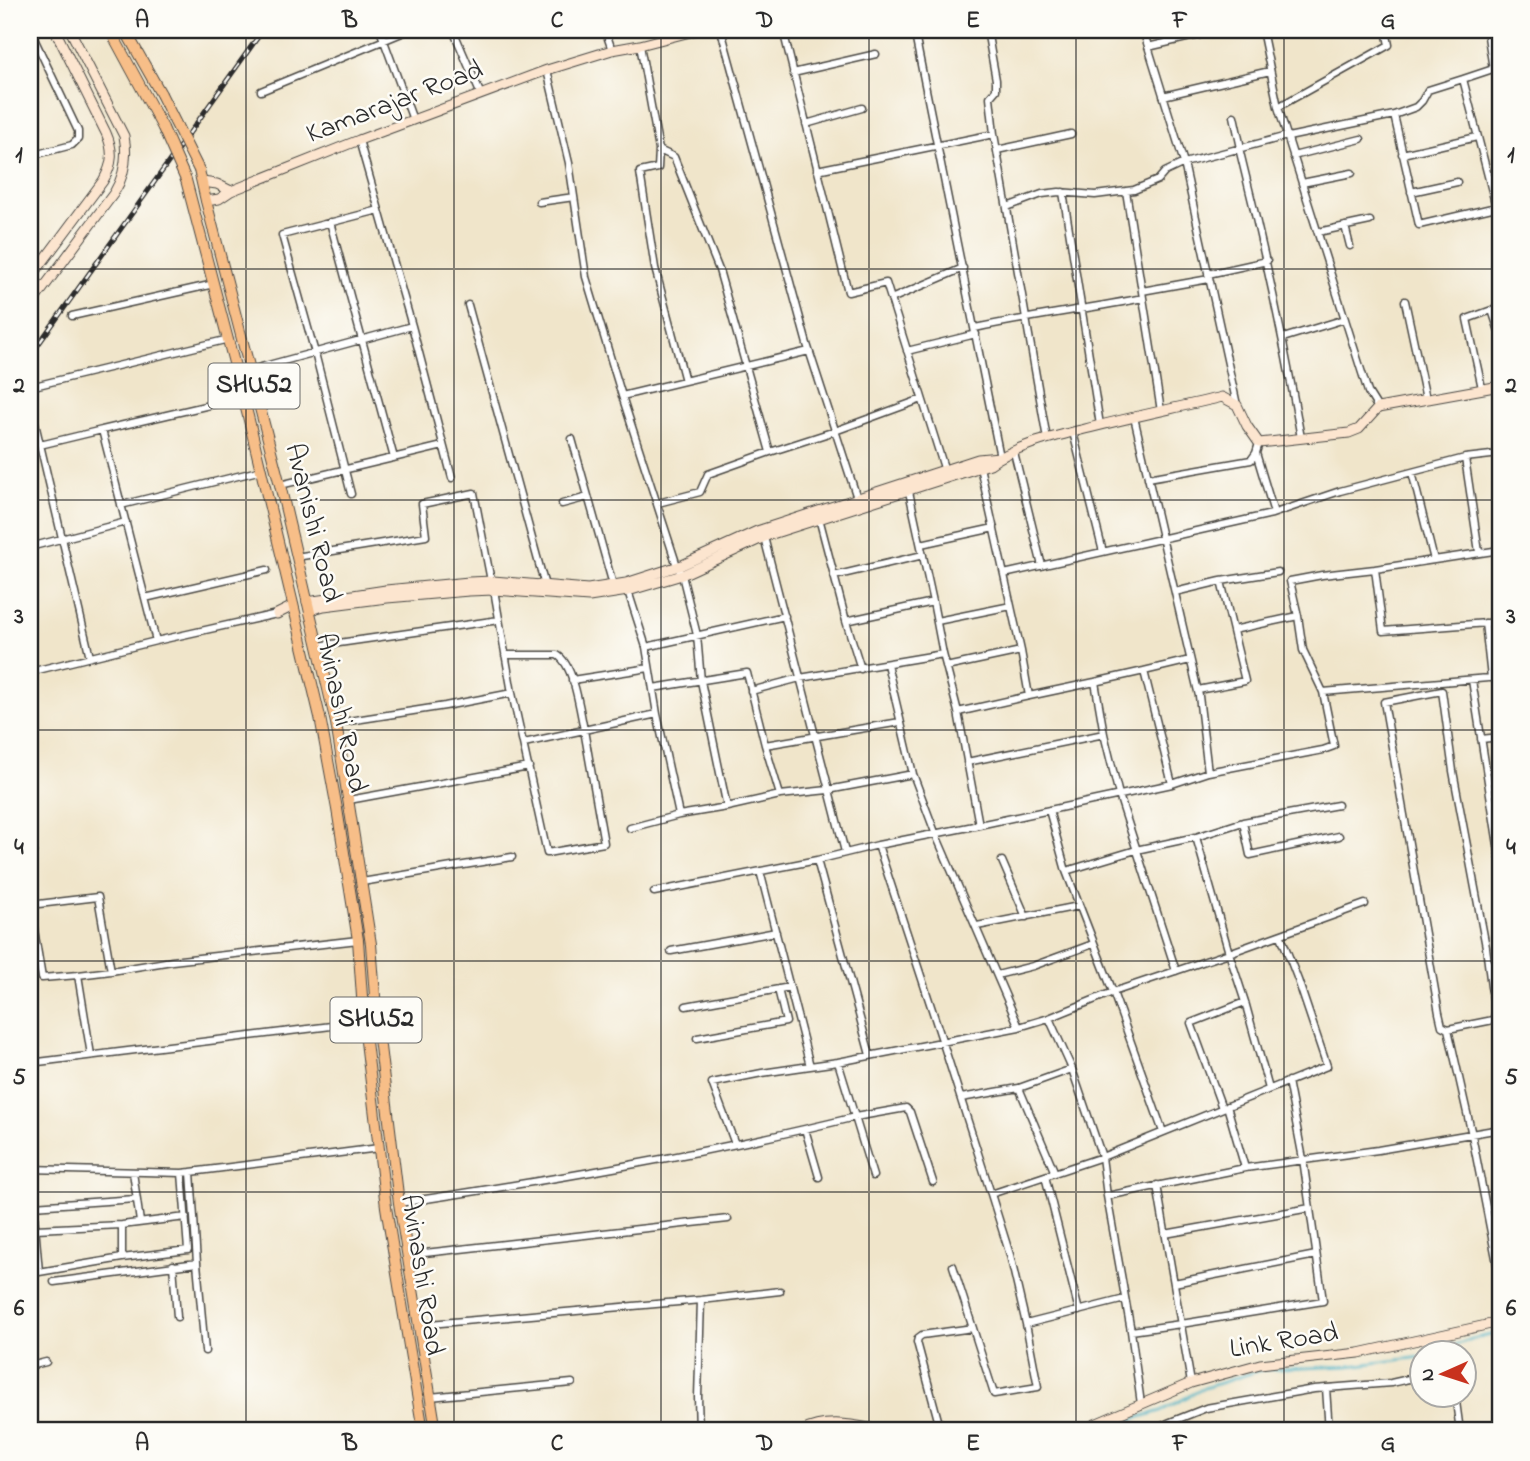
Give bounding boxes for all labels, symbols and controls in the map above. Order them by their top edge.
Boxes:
text: A [135,5,149,38]
text: B [341,5,358,38]
text: C [551,5,564,38]
text: D [756,5,773,38]
text: E [966,5,980,38]
text: F [1172,5,1188,38]
text: G [1381,5,1395,38]
street label: Kamarajar Road [301,50,490,156]
text: 1 [15,140,23,173]
text: 1 [1507,140,1515,173]
road number: SHU52 [208,364,300,408]
text: 2 [12,370,25,403]
text: 2 [1504,370,1517,403]
street label: Avanishi Road [272,439,352,607]
text: 3 [13,601,24,634]
text: 3 [1505,601,1516,634]
street label: Avinashi Road [303,629,377,797]
text: 4 [14,832,24,865]
text: 4 [1506,832,1516,865]
road number: SHU52 [330,998,422,1042]
text: 5 [12,1062,26,1095]
text: 5 [1504,1062,1518,1095]
street label: Avinashi Road [388,1192,454,1359]
text: 6 [14,1293,25,1326]
text: 6 [1506,1293,1517,1326]
street label: Link Road [1227,1313,1341,1371]
north arrow [1408,1338,1478,1408]
text: N [1415,1367,1442,1382]
text: A [135,1428,149,1461]
text: B [341,1428,358,1461]
text: C [551,1428,564,1461]
text: D [756,1428,773,1461]
text: E [966,1428,980,1461]
text: F [1172,1428,1188,1461]
text: G [1381,1428,1395,1461]

